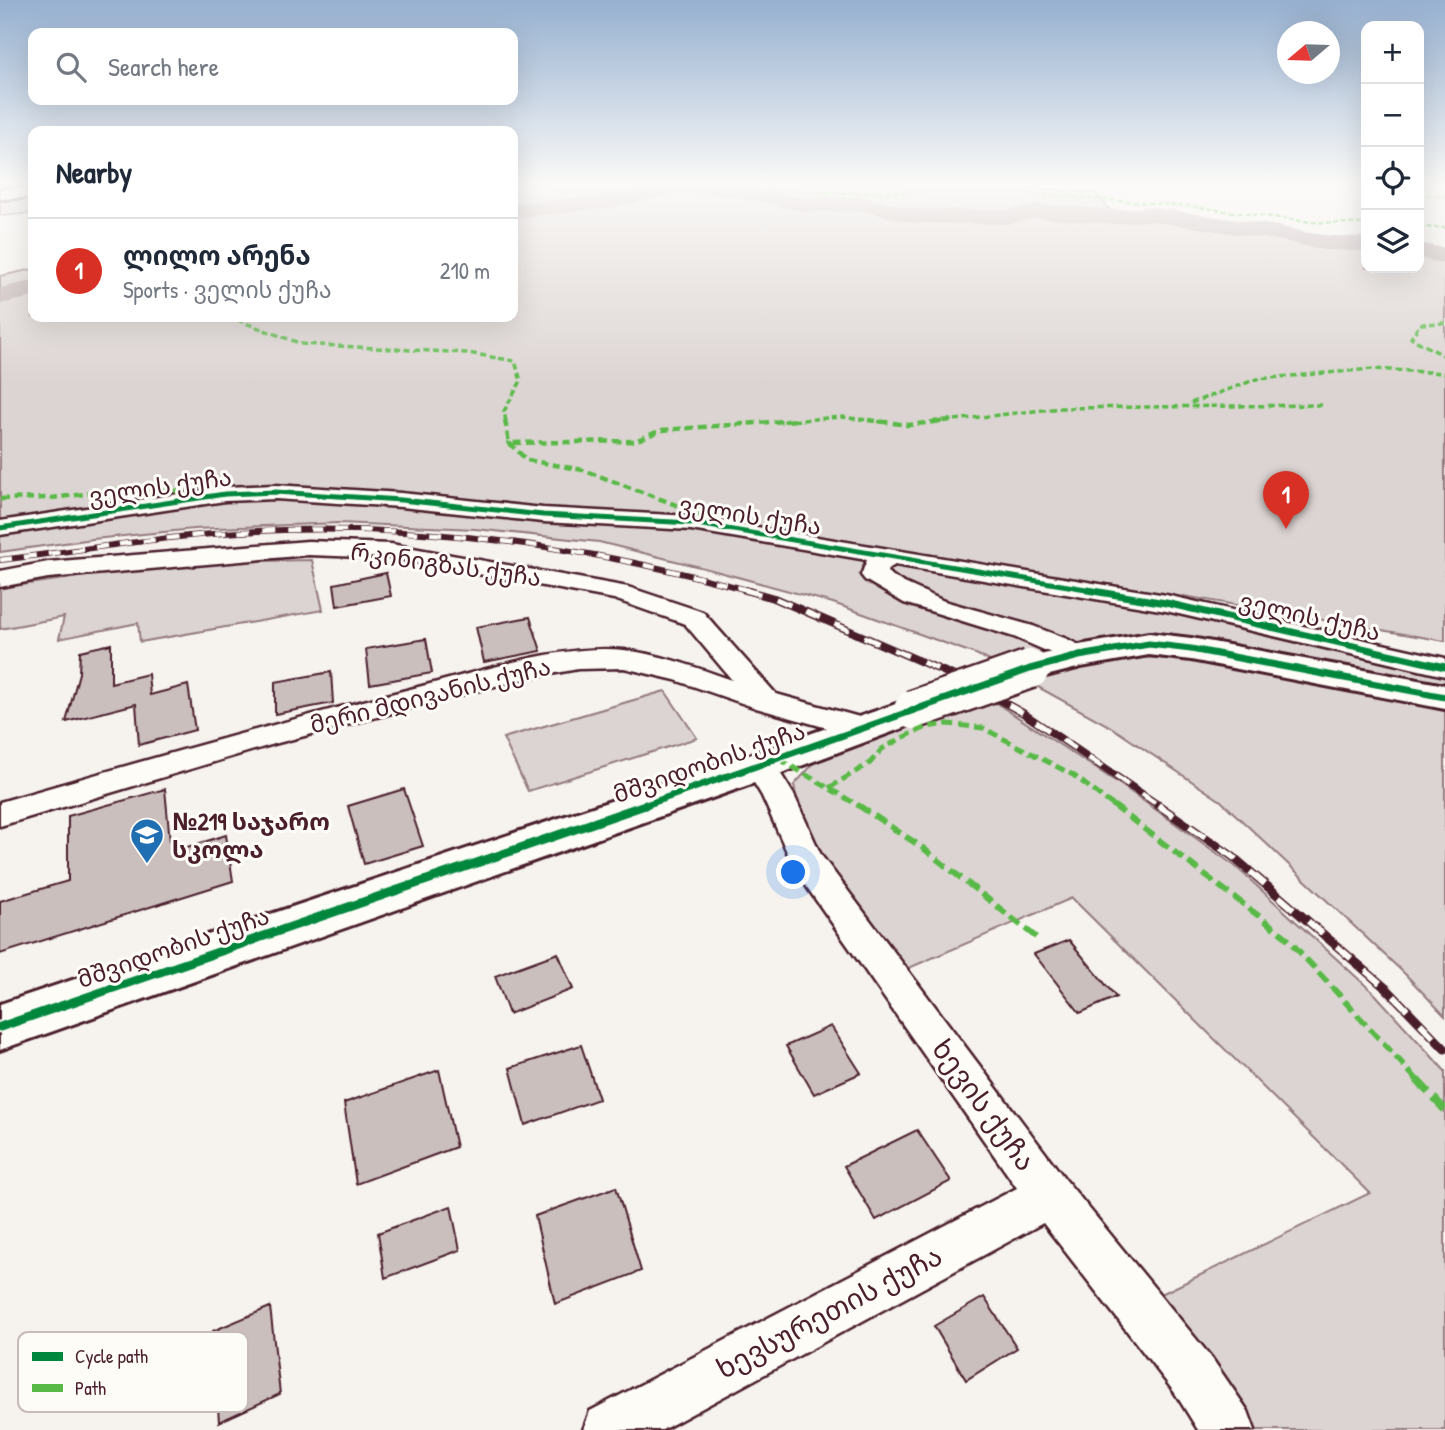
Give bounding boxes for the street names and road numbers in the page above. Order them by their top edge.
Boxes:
street label: ველის ქუჩა [86,460,234,512]
street label: ველის ქუჩა [676,488,824,542]
street label: რკინიგზას ქუჩა [349,535,543,593]
street label: ველის ქუჩა [1236,584,1384,648]
street label: მერი მდივანის ქუჩა [306,650,554,740]
street label: მშვიდობის ქუჩა [609,714,809,810]
street label: მშვიდობის ქუჩა [73,899,273,995]
street label: ხევის ქუჩა [923,1032,1045,1178]
street label: ხევსურეთის ქუჩა [710,1236,948,1388]

